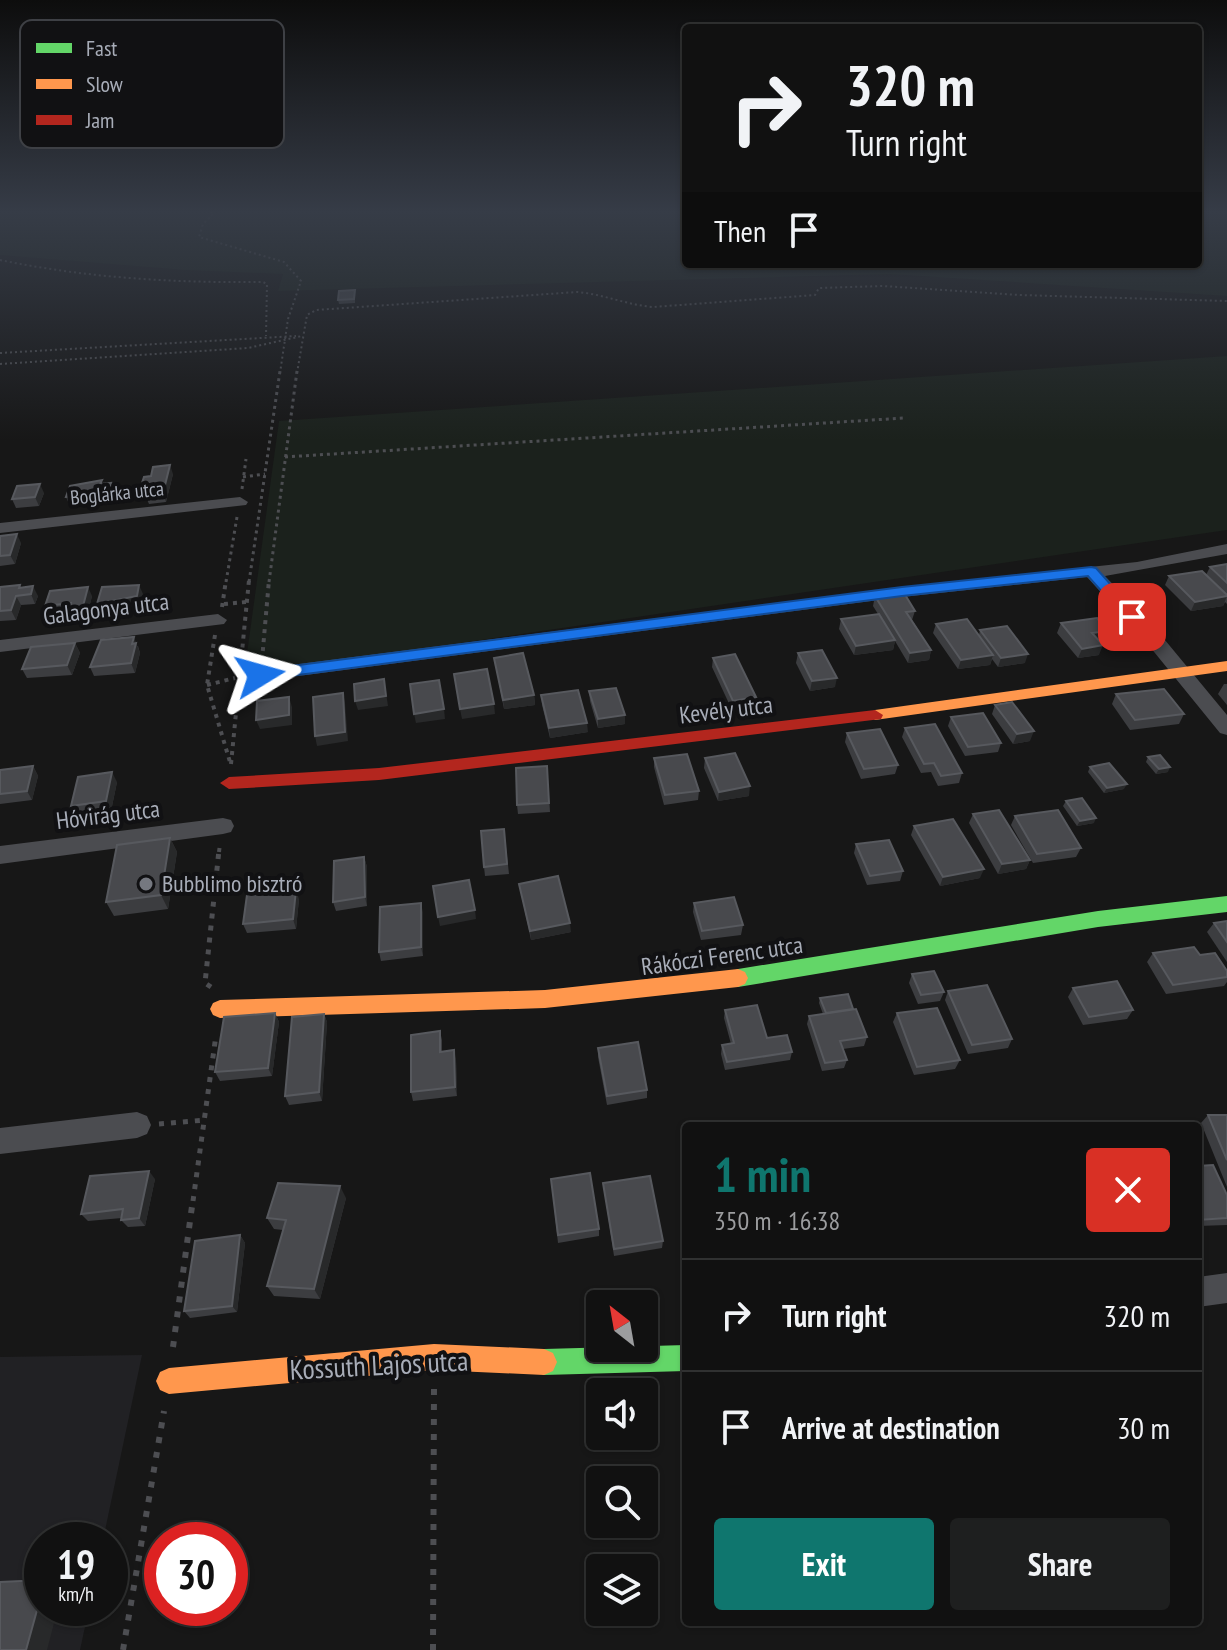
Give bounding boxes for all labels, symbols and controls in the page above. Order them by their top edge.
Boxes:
legend [20,20,284,148]
text: Fast [86,34,117,62]
text: 320 m [846,49,975,121]
icon: right [714,56,818,160]
text: Slow [86,70,123,98]
text: Jam [85,106,114,134]
text: Turn right [846,119,967,166]
icon: arrive [782,208,826,252]
text: Then [714,211,766,250]
street label: Boglárka utca [69,475,165,511]
pin [1098,583,1166,651]
street label: Galagonya utca [41,585,171,632]
icon: arrive [1110,595,1154,639]
position arrow [218,633,302,717]
street label: Kevély utca [678,688,774,731]
street label: Hóvirág utca [54,793,162,836]
place label: Bubblimo bisztró [162,868,302,899]
marker: Bubblimo bisztró [137,875,155,893]
street label: Rákóczi Ferenc utca [639,929,805,982]
text: 1 min [714,1143,811,1205]
button: close [1086,1148,1170,1232]
text: 350 m · 16:38 [714,1204,840,1237]
north arrow [586,1290,658,1362]
map controls [586,1290,658,1626]
icon: right [714,1293,758,1337]
text: Turn right [782,1296,886,1335]
text: 320 m [1104,1296,1170,1335]
street label: Kossuth Lajos utca [289,1341,469,1388]
button: sound [586,1378,658,1450]
icon: arrive [714,1405,758,1449]
text: Arrive at destination [782,1408,1000,1447]
text: 30 m [1117,1408,1170,1447]
button: search [586,1466,658,1538]
button: Exit [714,1518,934,1610]
button: Share [950,1518,1170,1610]
speed limit sign: 30 [144,1522,248,1626]
text: 19 [57,1538,95,1590]
button: layers [586,1554,658,1626]
text: km/h [58,1581,94,1607]

